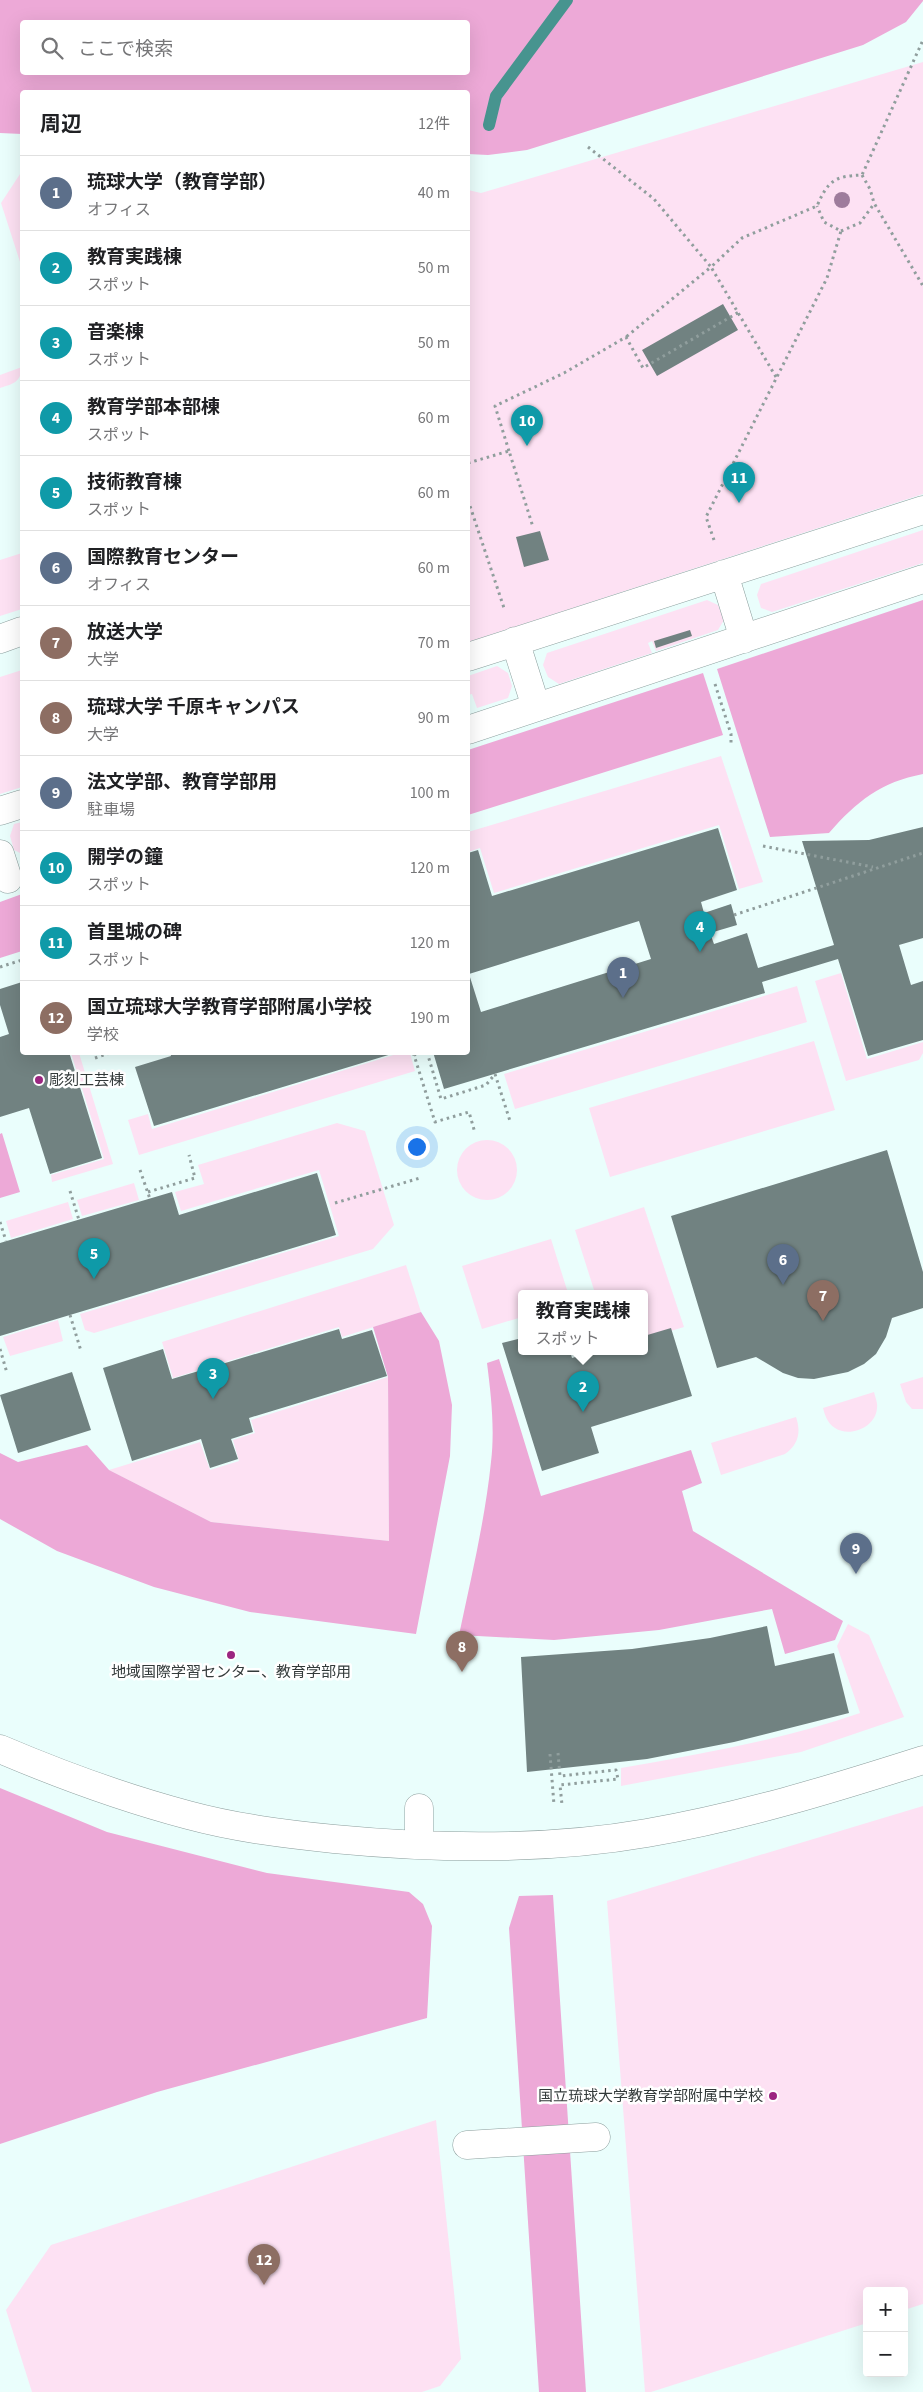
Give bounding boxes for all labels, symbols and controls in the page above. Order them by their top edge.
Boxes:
search box [20,20,470,75]
icon: search [38,34,66,62]
text: ここで検索 [78,36,173,63]
text: 周辺 [40,109,82,139]
text: 12件 [418,113,450,135]
text: 琉球大学（教育学部） [87,169,277,196]
text: 1 [52,182,60,204]
text: 40 m [418,182,450,204]
text: オフィス [87,199,151,221]
text: 教育実践棟 [87,244,182,271]
text: 2 [52,257,60,279]
text: 50 m [418,257,450,279]
text: スポット [87,274,151,296]
text: 音楽棟 [87,319,144,346]
text: 3 [52,332,60,354]
text: 50 m [418,332,450,354]
text: スポット [87,349,151,371]
text: 教育学部本部棟 [87,394,220,421]
pin: 10 [511,405,543,446]
text: 4 [52,407,60,429]
text: 60 m [418,407,450,429]
text: スポット [87,424,151,446]
pin: 11 [723,462,755,503]
text: 技術教育棟 [87,469,182,496]
text: 5 [52,482,60,504]
text: 60 m [418,482,450,504]
text: スポット [87,499,151,521]
text: 国際教育センター [87,544,239,571]
text: 6 [52,557,60,579]
text: 60 m [418,557,450,579]
text: オフィス [87,574,151,596]
text: 放送大学 [87,619,163,646]
text: 7 [52,632,60,654]
text: 70 m [418,632,450,654]
text: 大学 [87,649,119,671]
text: 琉球大学 千原キャンパス [87,694,300,721]
text: 8 [52,707,60,729]
text: 90 m [418,707,450,729]
text: 大学 [87,724,119,746]
text: 法文学部、教育学部用 [87,769,277,796]
text: 9 [52,782,60,804]
text: 100 m [410,782,450,804]
text: 駐車場 [87,799,135,821]
text: 開学の鐘 [87,844,163,871]
text: 10 [48,857,64,879]
text: 120 m [410,857,450,879]
text: スポット [87,874,151,896]
pin: 4 [684,911,716,952]
text: 首里城の碑 [87,919,182,946]
text: 11 [48,932,64,954]
text: 120 m [410,932,450,954]
text: スポット [87,949,151,971]
pin: 1 [607,957,639,998]
text: 国立琉球大学教育学部附属小学校 [87,994,372,1021]
text: 12 [48,1007,64,1029]
text: 190 m [410,1007,450,1029]
text: 学校 [87,1024,119,1046]
place label: 彫刻工芸棟 [49,1070,124,1091]
marker: 彫刻工芸棟 [33,1074,45,1086]
your location [404,1134,430,1160]
pin: 5 [78,1238,110,1279]
pin: 6 [767,1244,799,1285]
pin: 7 [807,1280,839,1321]
popup [518,1290,648,1355]
text: 教育実践棟 [535,1298,631,1325]
text: スポット [535,1328,600,1350]
pin: 3 [197,1358,229,1399]
pin: 2 [567,1371,599,1412]
pin: 9 [840,1533,872,1574]
pin: 8 [446,1631,478,1672]
marker: 地域国際学習センター、教育学部用 [225,1649,237,1661]
place label: 地域国際学習センター、教育学部用 [111,1662,351,1683]
place label: 国立琉球大学教育学部附属中学校 [538,2086,763,2107]
marker: 国立琉球大学教育学部附属中学校 [767,2090,779,2102]
pin: 12 [248,2244,280,2285]
map controls [863,2287,908,2377]
button: + [863,2287,908,2332]
button: − [863,2332,908,2377]

